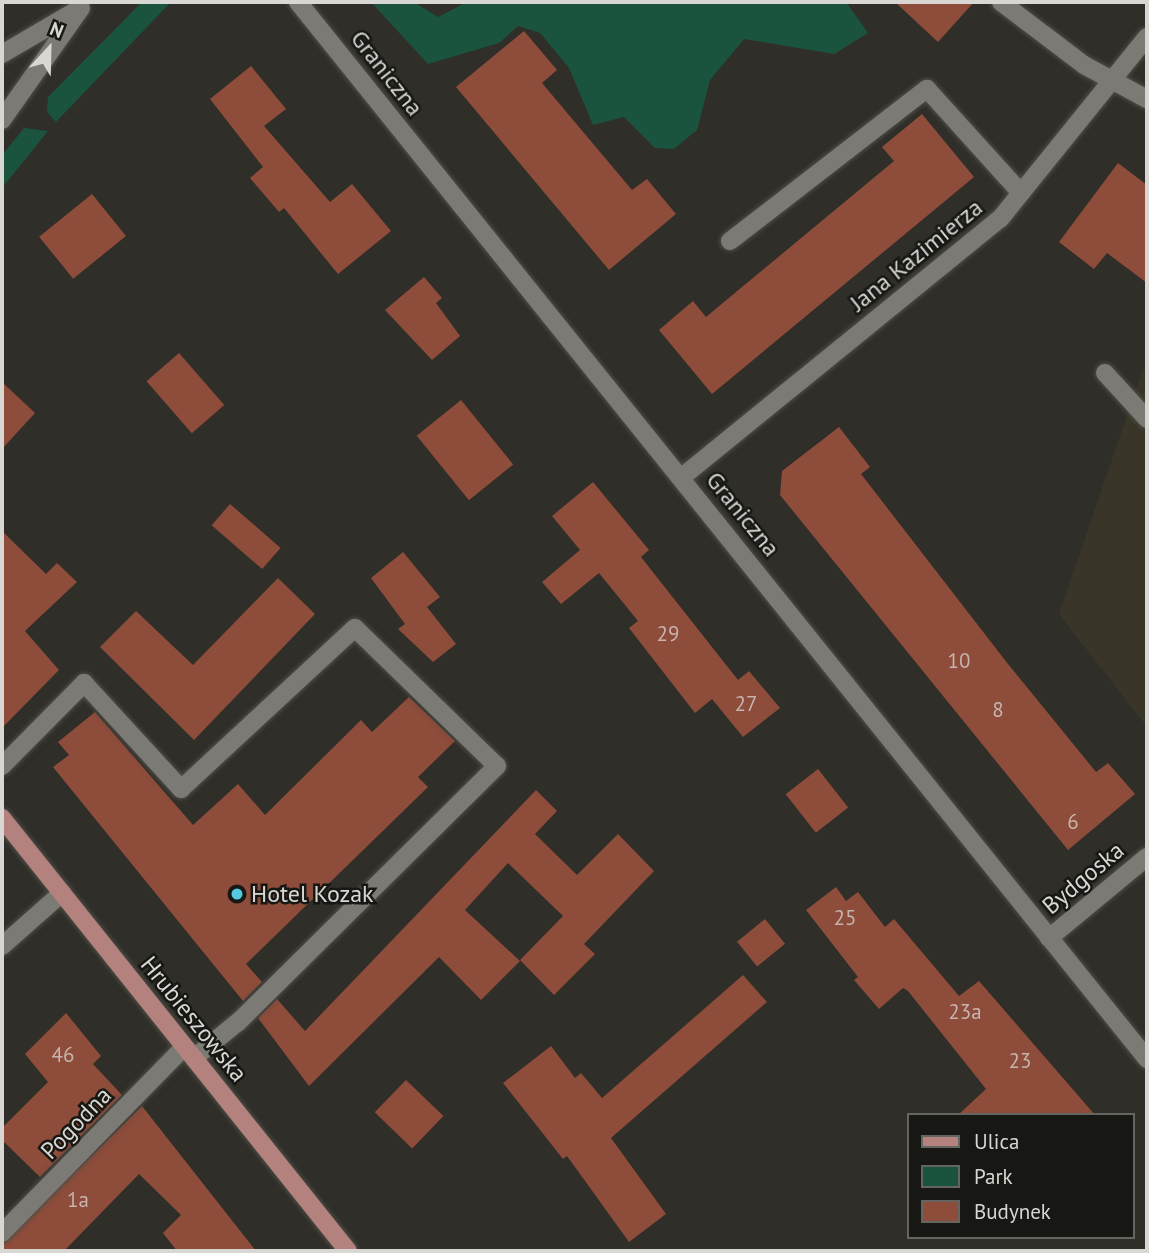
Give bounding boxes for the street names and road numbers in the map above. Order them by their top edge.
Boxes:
street label: Graniczna [345,25,429,121]
street label: Jana Kazimierza [844,193,988,317]
street label: Graniczna [700,466,786,562]
street label: Bydgoska [1036,836,1130,920]
street label: Hrubieszowska [135,950,253,1088]
street label: Pogodna [35,1081,117,1165]

